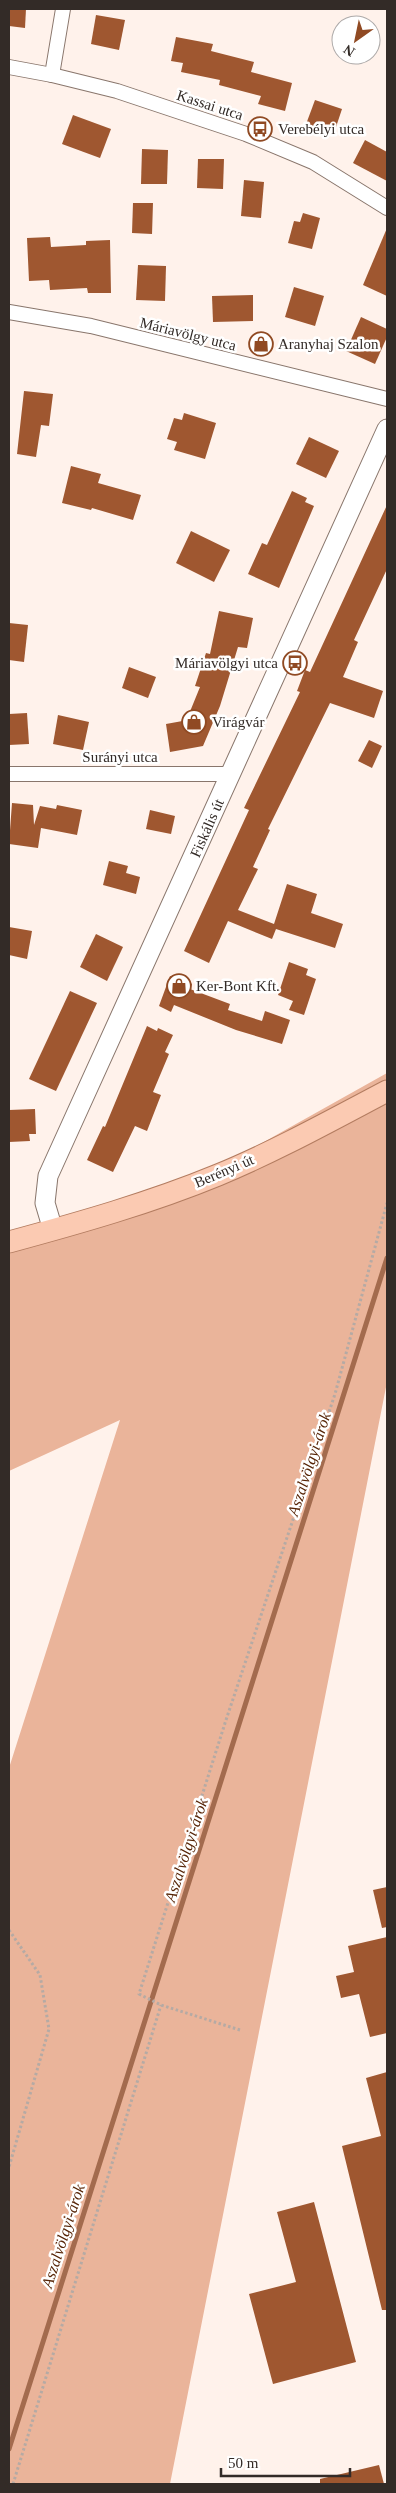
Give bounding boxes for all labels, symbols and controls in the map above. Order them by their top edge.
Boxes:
north arrow [331,15,381,65]
text: N [341,41,358,60]
street label: Kassai utca [175,87,245,123]
bus stop icon: Verebélyi utca [247,116,273,142]
place label: Verebélyi utca [278,121,365,137]
street label: Máriavölgy utca [138,314,238,354]
shop icon: Aranyhaj Szalon [248,331,274,357]
place label: Aranyhaj Szalon [278,336,379,352]
bus stop icon: Máriavölgyi utca [282,650,308,676]
place label: Máriavölgyi utca [175,655,278,671]
shop icon: Virágvár [181,709,207,735]
place label: Virágvár [212,714,264,730]
street label: Surányi utca [82,749,158,765]
street label: Fiskális út [187,796,227,860]
shop icon: Ker-Bont Kft. [166,973,192,999]
place label: Ker-Bont Kft. [196,978,280,994]
street label: Berényi út [192,1151,257,1191]
water label: Aszalvölgyi-árok [284,1409,335,1519]
water label: Aszalvölgyi-árok [161,1795,212,1905]
water label: Aszalvölgyi-árok [38,2181,89,2291]
scale bar [221,2446,350,2478]
text: 50 m [228,2455,259,2471]

